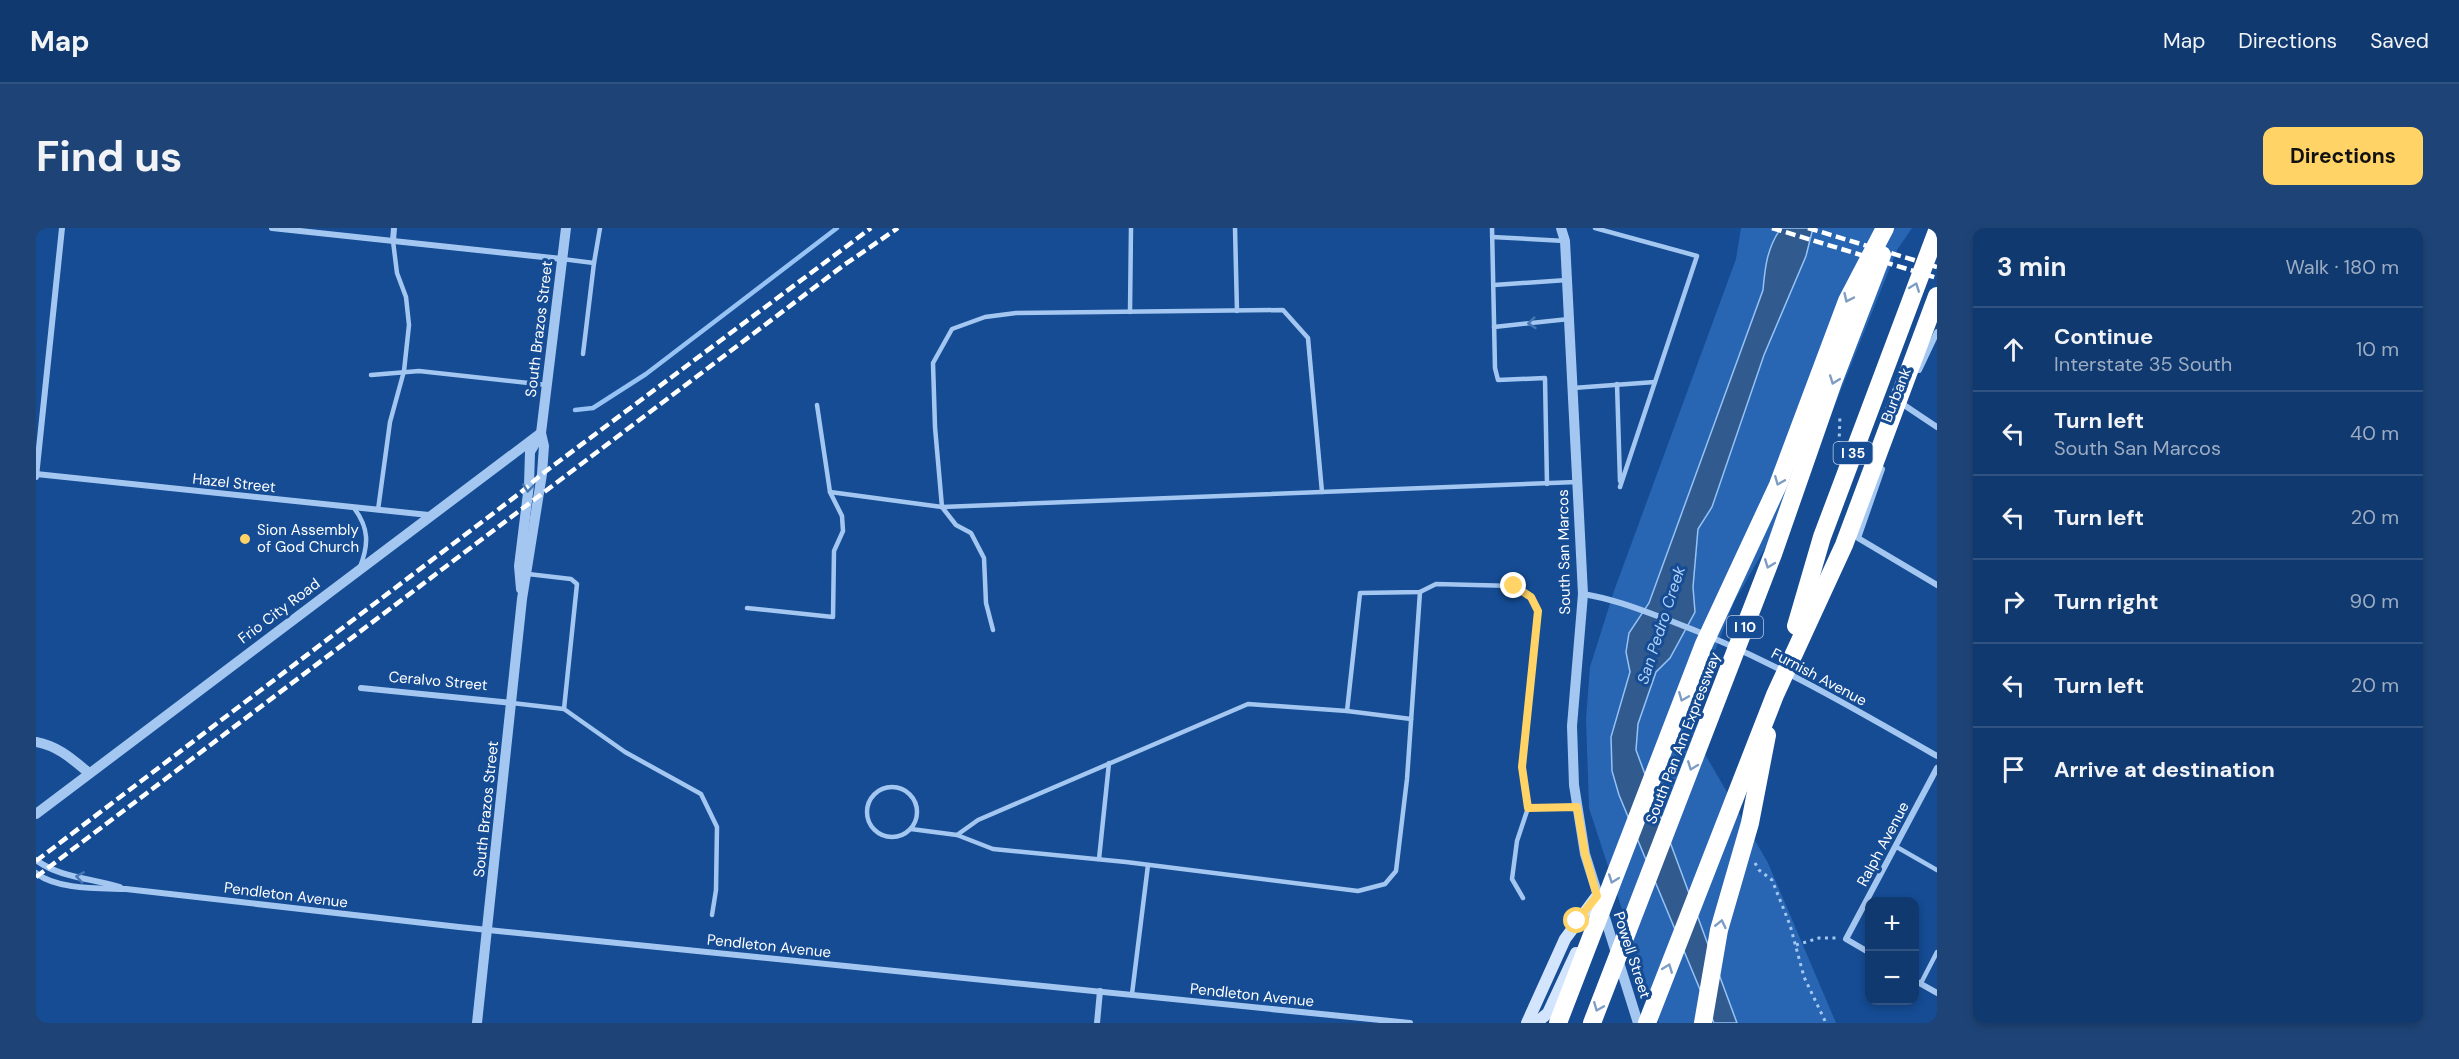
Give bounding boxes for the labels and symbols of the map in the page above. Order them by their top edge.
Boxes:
street label: South Brazos Street [521,260,557,398]
one-way arrow [1908,282,1921,292]
one-way arrow [1844,292,1856,303]
one-way arrow [1527,316,1536,329]
street label: Burbank [1876,364,1916,425]
one-way arrow [1828,375,1841,385]
road number: I 35 [1834,442,1872,464]
street label: Hazel Street [191,469,277,497]
one-way arrow [1774,475,1787,485]
one-way arrow [522,484,535,493]
street label: South San Marcos [1553,489,1575,615]
place label: Sion Assembly of God Church [257,520,359,557]
marker: Sion Assembly of God Church [238,532,252,546]
one-way arrow [1764,558,1776,569]
water label: San Pedro Creek [1632,562,1690,687]
route end [1500,572,1526,598]
street label: Frio City Road [234,574,324,648]
road number: I 10 [1727,616,1763,638]
street label: Furnish Avenue [1768,643,1870,711]
street label: South Pan Am Expressway [1641,649,1725,827]
street label: Ceralvo Street [388,667,488,695]
one-way arrow [1677,691,1690,702]
street label: South Brazos Street [469,740,503,878]
one-way arrow [1687,760,1699,771]
street label: Ralph Avenue [1852,798,1914,890]
one-way arrow [75,871,85,884]
one-way arrow [1608,873,1620,884]
street label: Pendleton Avenue [223,877,349,913]
route start [1563,907,1589,933]
street label: Powell Street [1609,909,1655,1001]
one-way arrow [1713,919,1726,929]
street label: Pendleton Avenue [706,930,832,962]
one-way arrow [1660,964,1673,974]
street label: Pendleton Avenue [1189,979,1315,1011]
one-way arrow [1593,1000,1605,1011]

